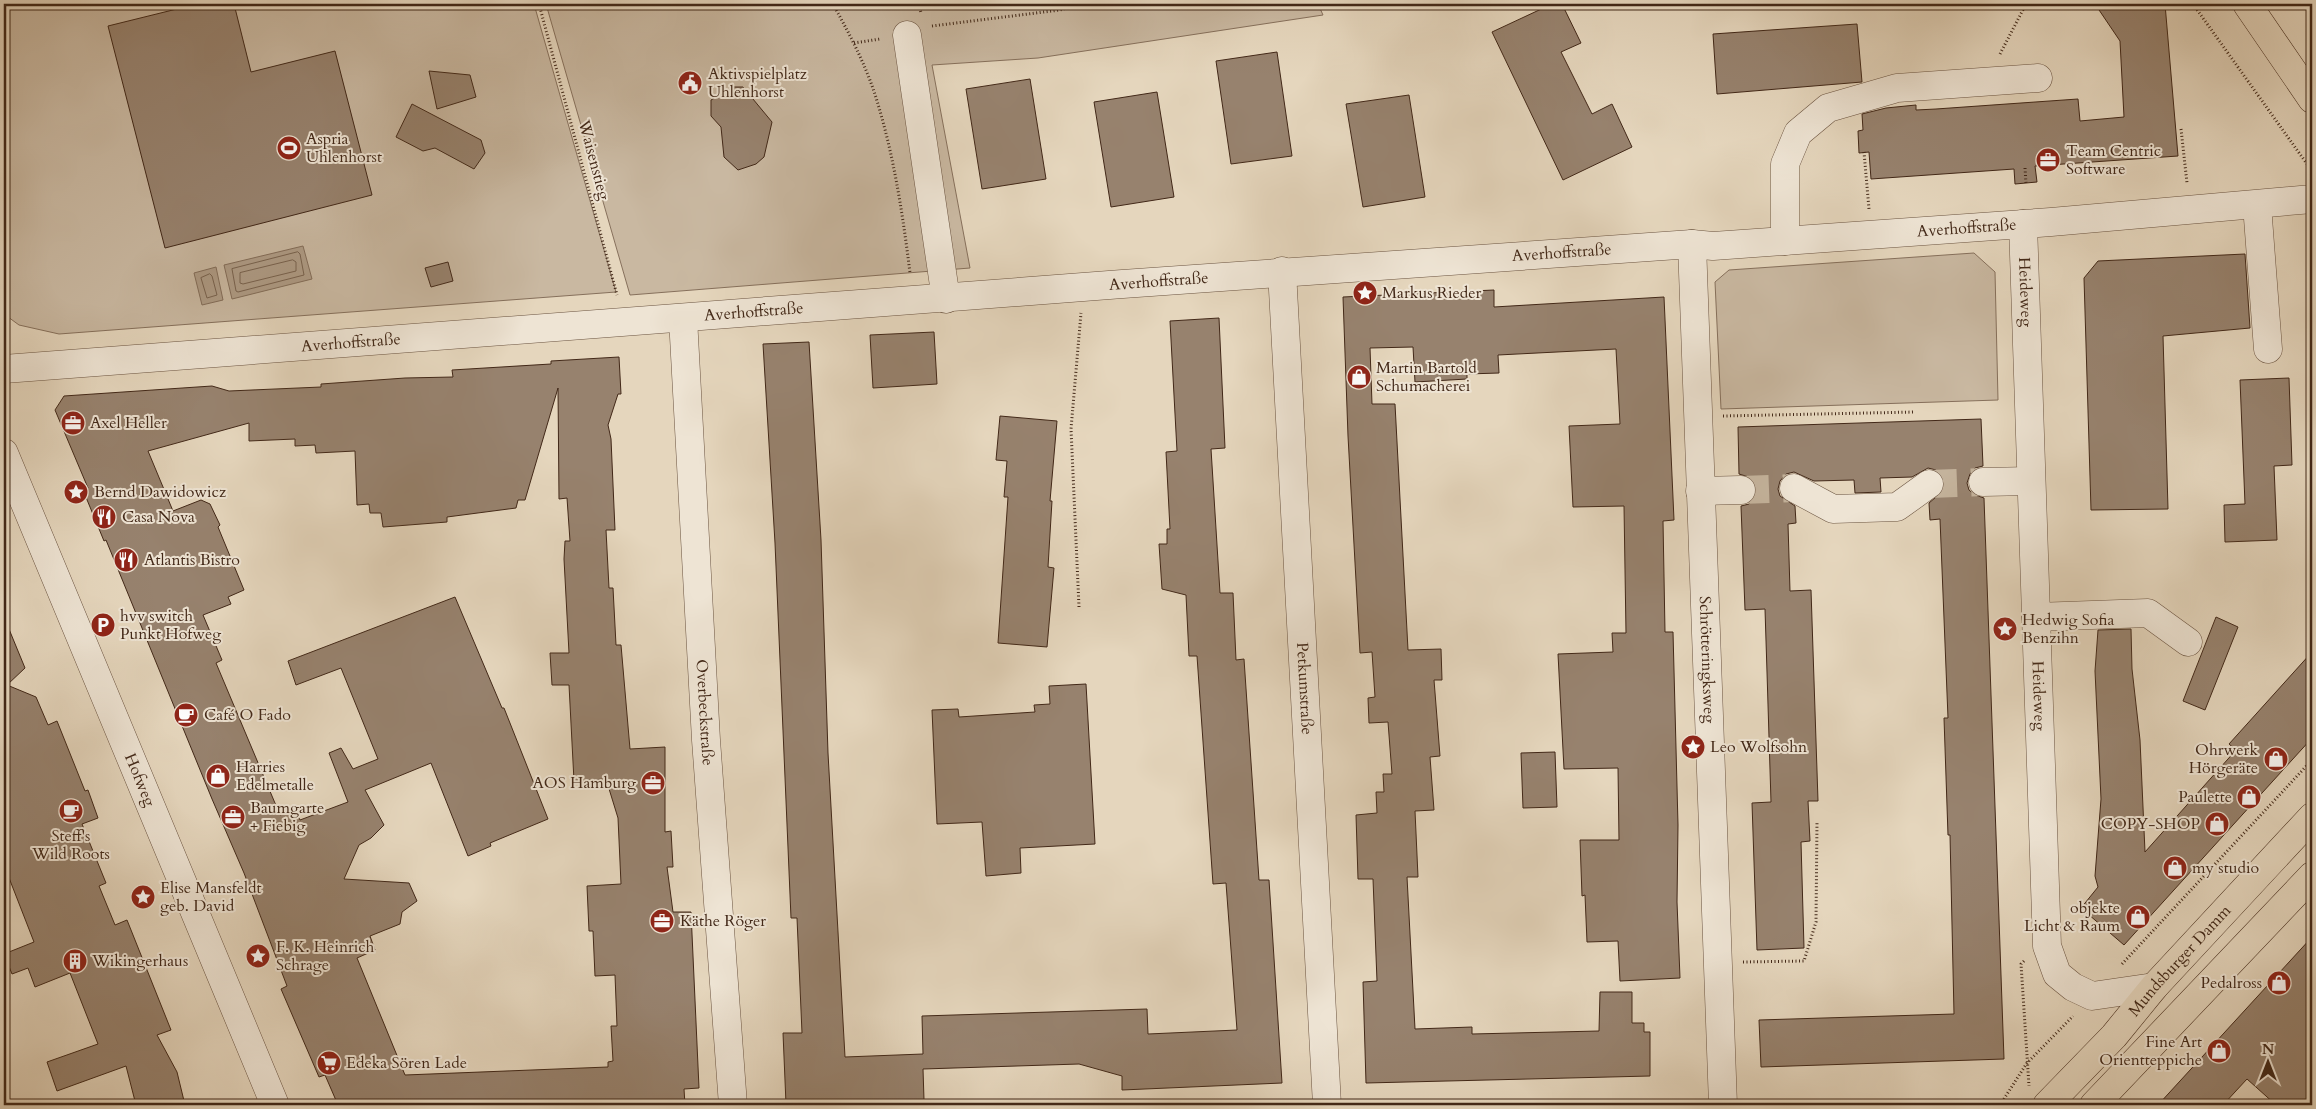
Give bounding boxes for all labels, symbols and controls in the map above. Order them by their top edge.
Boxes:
place label: Aktivspielplatz Uhlenhorst [708,63,807,103]
public building icon: Aktivspielplatz Uhlenhorst [677,70,703,96]
street label: Waisenstieg [573,117,615,202]
place label: Aspria Uhlenhorst [306,128,382,168]
sports icon: Aspria Uhlenhorst [276,135,302,161]
place label: Team Centric Software [2066,140,2161,180]
office icon: Team Centric Software [2035,147,2061,173]
street label: Averhoffstraße [1916,213,2017,242]
street label: Averhoffstraße [1511,238,1612,267]
street label: Heideweg [2013,257,2037,327]
street label: Averhoffstraße [1108,267,1209,296]
place icon: Markus Rieder [1352,280,1378,306]
place label: Markus Rieder [1382,282,1481,304]
street label: Averhoffstraße [703,297,804,327]
street label: Averhoffstraße [300,328,401,357]
place label: Martin Bartold Schumacherei [1376,357,1477,397]
shop icon: Martin Bartold Schumacherei [1346,364,1372,390]
office icon: Axel Heller [60,410,86,436]
place label: Axel Heller [90,412,167,434]
place icon: Bernd Dawidowicz [63,479,89,505]
place label: Bernd Dawidowicz [94,481,226,503]
restaurant icon: Casa Nova [91,504,117,530]
place label: Casa Nova [122,506,195,528]
restaurant icon: Atlantis Bistro [113,547,139,573]
place label: Atlantis Bistro [144,549,240,571]
street label: Schrötteringksweg [1694,596,1720,724]
place label: hvv switch Punkt Hofweg [120,605,221,645]
place label: Hedwig Sofia Benzihn [2022,609,2114,649]
parking icon: hvv switch Punkt Hofweg [90,612,116,638]
place icon: Hedwig Sofia Benzihn [1992,616,2018,642]
street label: Petkumstraße [1291,642,1318,735]
street label: Overbeckstraße [691,659,719,766]
street label: Heideweg [2027,660,2051,731]
cafe icon: Café O Fado [173,702,199,728]
place label: Café O Fado [204,704,291,726]
place icon: Leo Wolfsohn [1680,734,1706,760]
place label: Leo Wolfsohn [1710,736,1807,758]
place label: Ohrwerk Hörgeräte [2189,739,2258,779]
shop icon: Ohrwerk Hörgeräte [2263,746,2289,772]
street label: Hofweg [119,750,161,810]
place label: Harries Edelmetalle [236,756,314,796]
shop icon: Harries Edelmetalle [205,763,231,789]
office icon: AOS Hamburg [640,770,666,796]
place label: AOS Hamburg [532,772,636,794]
shop icon: Paulette [2236,784,2262,810]
place label: Paulette [2178,786,2232,808]
place label: Baumgarte + Fiebig [250,797,324,837]
cafe icon: Steff's Wild Roots [58,798,84,824]
office icon: Baumgarte + Fiebig [220,804,246,830]
shop icon: COPY-SHOP [2204,811,2230,837]
place label: COPY-SHOP [2101,813,2200,835]
place label: Steff's Wild Roots [31,825,110,865]
shop icon: my studio [2162,855,2188,881]
place label: my studio [2192,857,2259,879]
place label: Elise Mansfeldt geb. David [160,877,262,917]
place icon: Elise Mansfeldt geb. David [130,884,156,910]
place label: objekte Licht & Raum [2024,897,2120,937]
street label: Mundsburger Damm [2123,900,2236,1021]
shop icon: objekte Licht & Raum [2125,904,2151,930]
office icon: Käthe Röger [649,908,675,934]
place label: Käthe Röger [680,910,766,932]
place label: F. K. Heinrich Schrage [276,936,375,976]
place icon: F. K. Heinrich Schrage [245,943,271,969]
building icon: Wikingerhaus [62,948,88,974]
place label: Wikingerhaus [91,950,188,972]
shop icon: Pedalross [2266,970,2292,996]
place label: Pedalross [2201,972,2262,994]
place label: Fine Art Orientteppiche [2099,1031,2202,1071]
north arrow [2244,1036,2294,1086]
shop icon: Fine Art Orientteppiche [2206,1038,2232,1064]
text: N [2262,1040,2274,1059]
supermarket icon: Edeka Sören Lade [316,1050,342,1076]
place label: Edeka Sören Lade [346,1052,467,1074]

